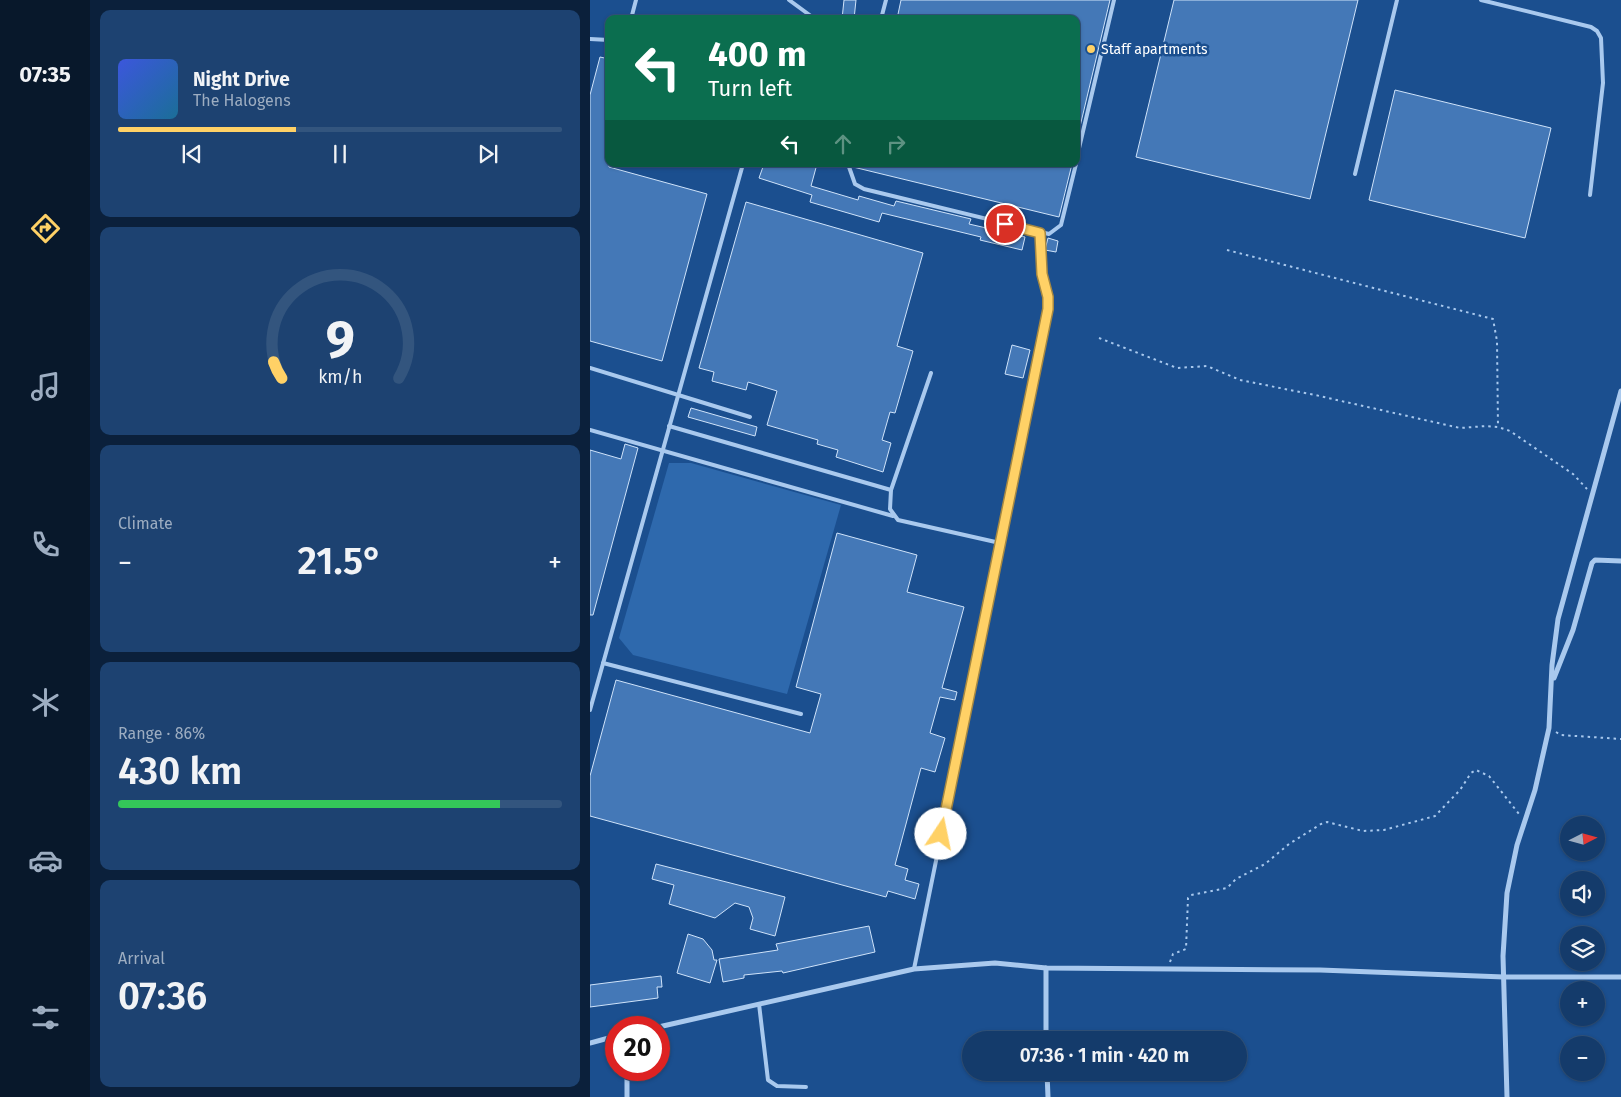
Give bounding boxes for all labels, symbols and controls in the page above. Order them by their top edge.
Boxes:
text: 400 m [708,33,807,75]
icon: left [625,35,690,100]
place label: Staff apartments [1101,41,1208,58]
marker: Staff apartments [1085,43,1097,55]
text: 07:35 [19,61,71,88]
text: Night Drive [193,68,290,91]
text: Turn left [708,75,792,102]
text: The Halogens [193,91,291,110]
icon: left [776,130,804,158]
icon: ahead [829,130,857,158]
icon: right [882,130,910,158]
icon: previous [178,140,206,168]
icon: pause [326,140,354,168]
icon: next [474,140,502,168]
pin [984,203,1026,245]
icon: arrive [991,210,1019,238]
icon: directions [28,211,63,246]
text: 9 [325,308,355,371]
text: km/h [318,366,362,388]
icon: music [28,369,63,404]
text: Climate [118,514,173,533]
icon: phone [28,527,63,562]
text: 21.5° [298,538,382,584]
text: − [118,546,132,579]
text: + [548,546,562,579]
icon: climate [28,685,63,720]
text: Range · 86% [118,724,205,743]
text: 430 km [118,748,242,794]
position arrow [914,807,966,859]
north arrow [1560,816,1605,861]
map controls [1560,816,1605,1081]
icon: car [28,843,63,878]
button: sound [1560,871,1605,916]
button: layers [1560,926,1605,971]
text: Arrival [118,949,165,968]
text: 07:36 [118,973,207,1019]
button: + [1560,981,1605,1026]
icon: filters [28,1000,63,1035]
speed limit sign: 20 [605,1016,670,1081]
button: − [1560,1036,1605,1081]
text: 07:36 · 1 min · 420 m [1020,1044,1189,1067]

